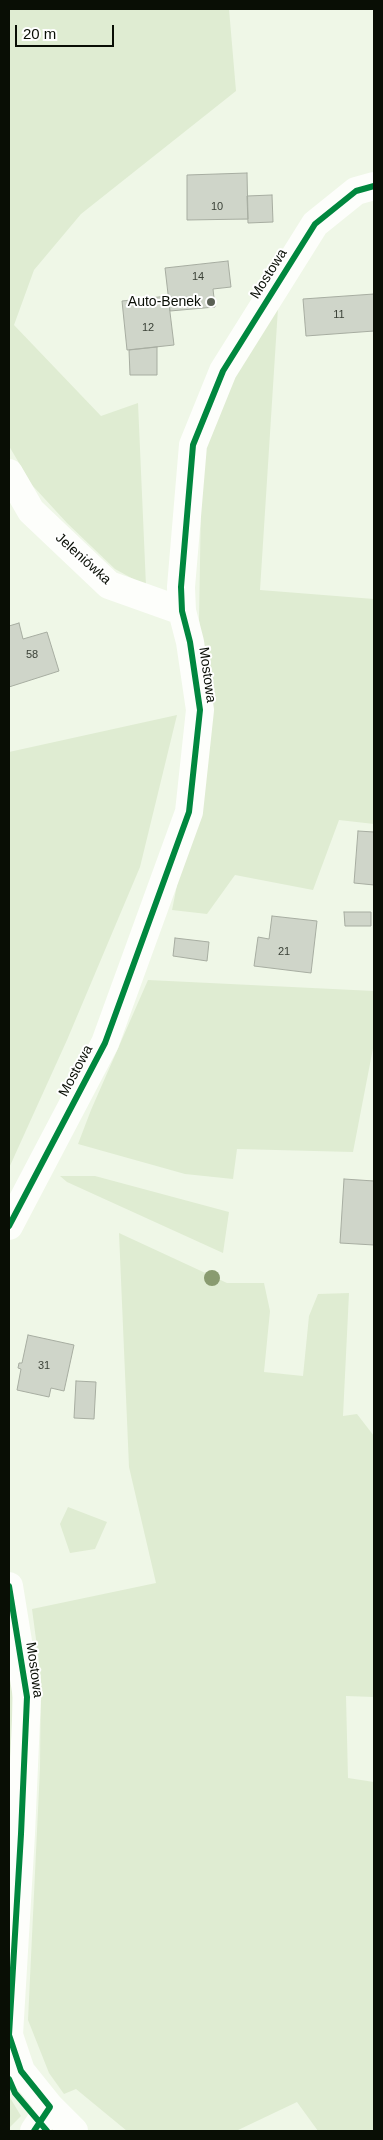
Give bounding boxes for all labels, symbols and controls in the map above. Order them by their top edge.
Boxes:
scale bar [18,15,116,47]
text: 20 m [23,25,56,42]
house number: 10 [211,200,223,214]
street label: Mostowa [247,246,291,302]
house number: 14 [192,270,204,284]
place label: Auto-Benek [128,294,201,310]
marker: Auto-Benek [205,296,217,308]
house number: 11 [333,308,345,322]
house number: 12 [142,321,154,335]
street label: Jeleniówka [52,530,114,588]
street label: Mostowa [195,646,219,704]
house number: 58 [26,648,38,662]
house number: 21 [278,945,290,959]
street label: Mostowa [55,1042,97,1100]
house number: 31 [38,1359,50,1373]
street label: Mostowa [22,1641,46,1699]

